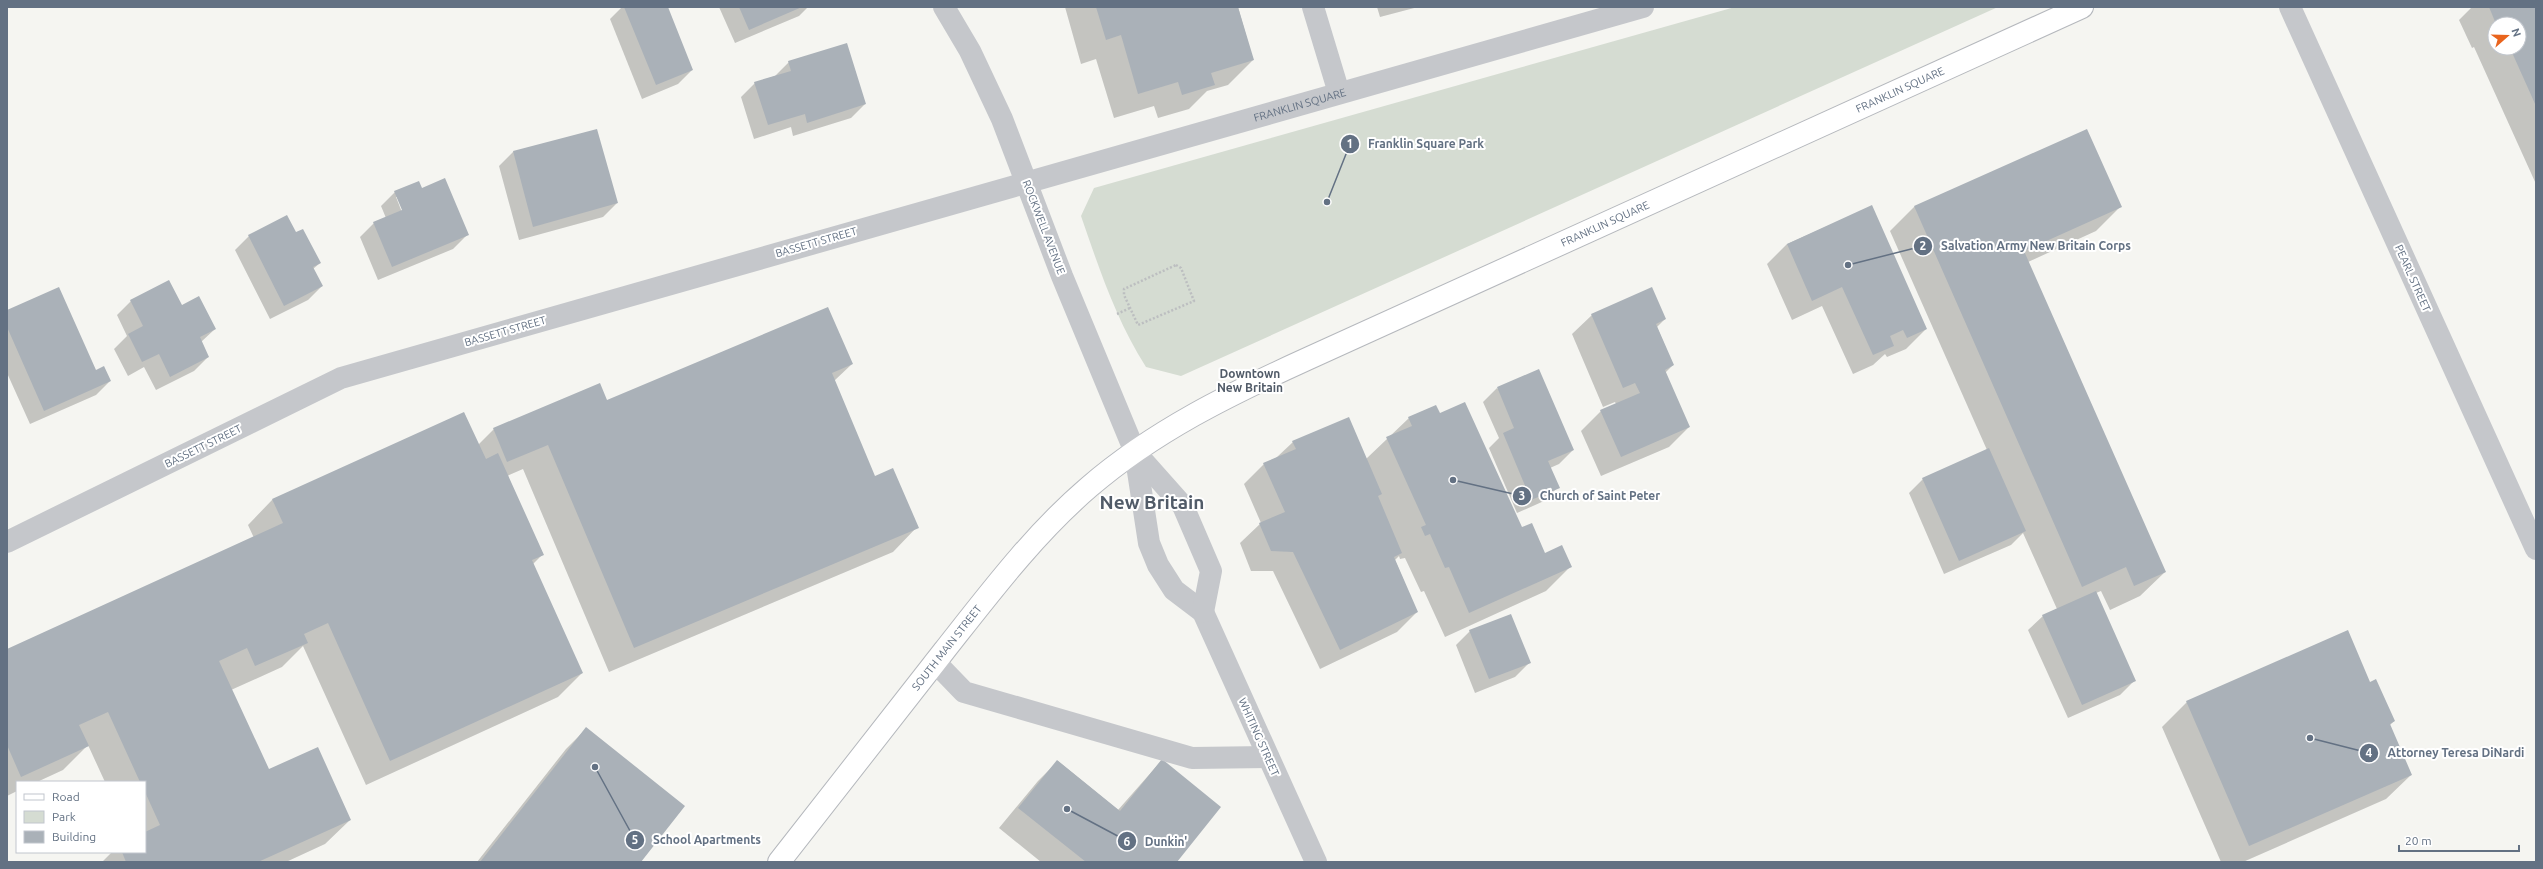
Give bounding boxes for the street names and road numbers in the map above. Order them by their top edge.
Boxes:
street label: FRANKLIN SQUARE [1854,64,1946,115]
street label: FRANKLIN SQUARE [1252,86,1347,124]
street label: ROCKWELL AVENUE [1020,178,1068,276]
street label: FRANKLIN SQUARE [1559,198,1651,249]
street label: BASSETT STREET [774,225,858,259]
street label: PEARL STREET [2393,243,2433,313]
street label: BASSETT STREET [463,314,547,348]
street label: BASSETT STREET [163,422,243,470]
street label: SOUTH MAIN STREET [909,603,984,693]
street label: WHITING STREET [1236,696,1282,778]

